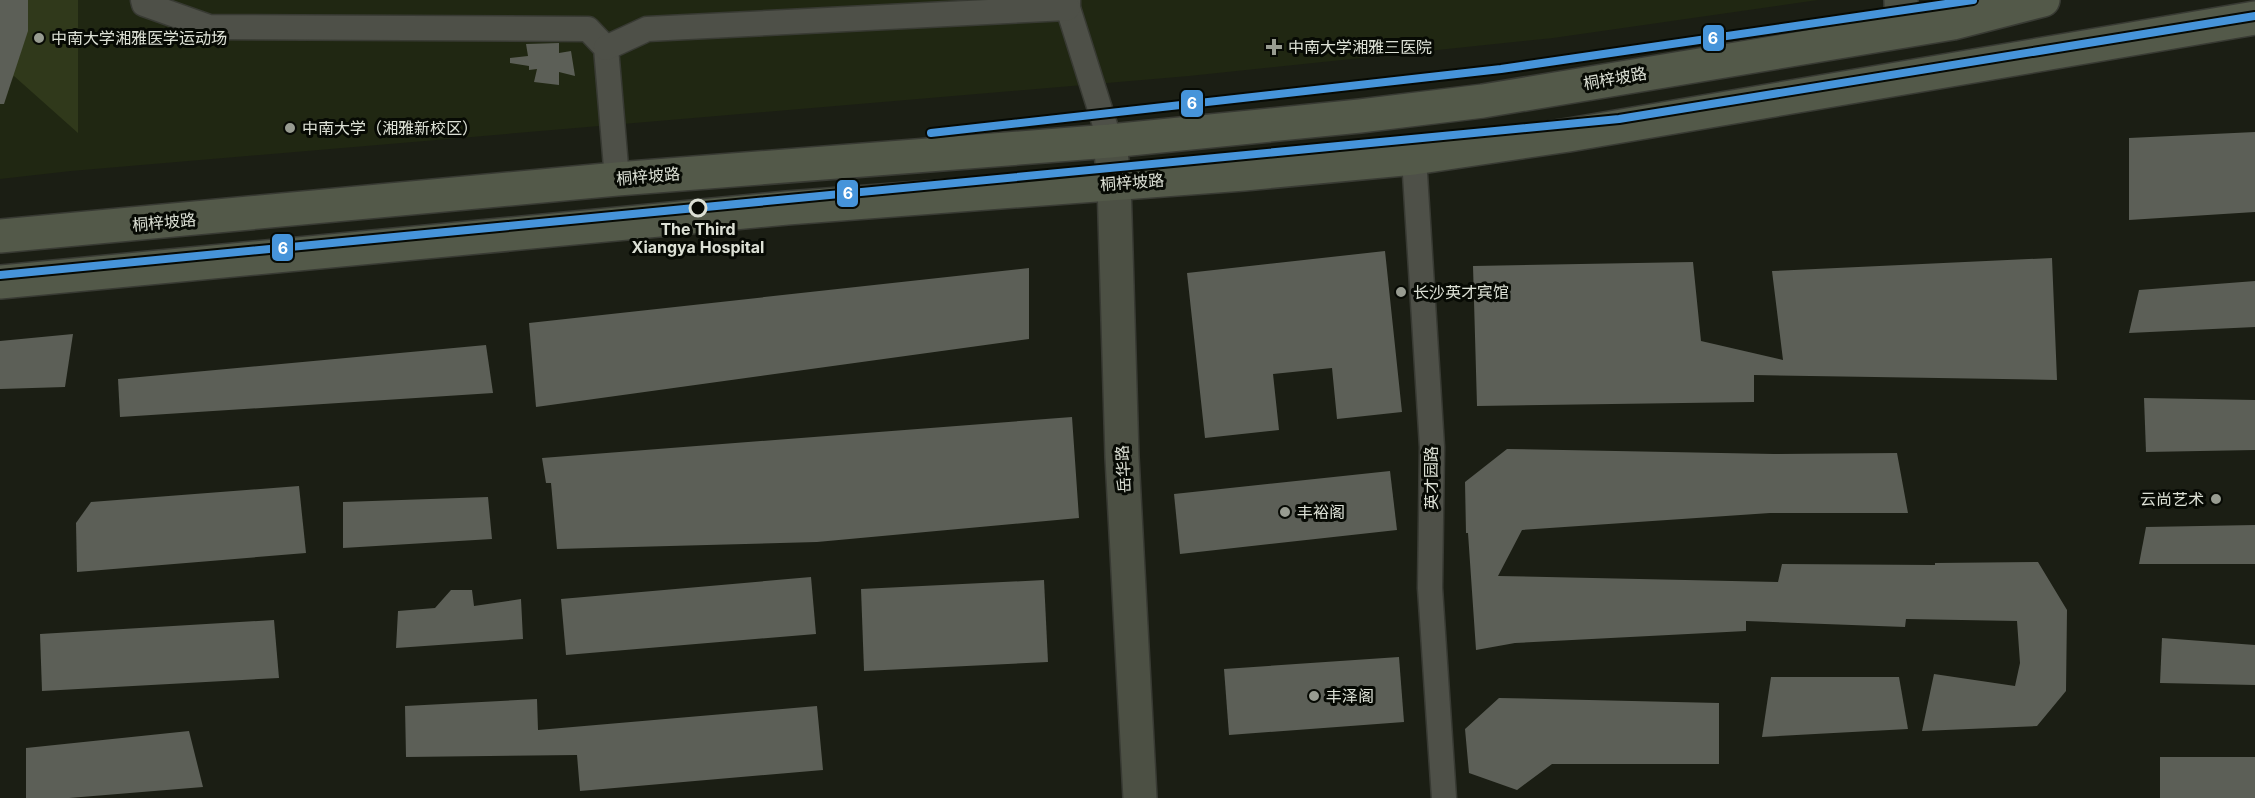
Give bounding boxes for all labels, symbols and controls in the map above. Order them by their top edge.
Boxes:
line badge: 6 [1702,24,1725,52]
place label: 中南大学湘雅医学运动场 [51,28,227,48]
text: 6 [1708,28,1718,48]
marker: 中南大学湘雅医学运动场 [32,31,46,45]
place label: 中南大学湘雅三医院 [1288,37,1432,57]
marker: 中南大学湘雅三医院 [1265,38,1283,56]
street label: 桐梓坡路 [1582,63,1648,93]
line badge: 6 [1180,89,1204,118]
text: 6 [1187,93,1197,113]
place label: 中南大学（湘雅新校区） [302,118,478,138]
marker: 中南大学（湘雅新校区） [283,121,297,135]
street label: 桐梓坡路 [615,163,681,189]
street label: 桐梓坡路 [1099,170,1165,194]
line badge: 6 [836,179,859,208]
text: 6 [843,183,853,203]
marker: The Third Xiangya Hospital [689,199,707,217]
street label: 桐梓坡路 [131,209,197,235]
place label: The Third Xiangya Hospital [632,219,764,257]
line badge: 6 [271,233,294,262]
text: 6 [278,238,288,258]
place label: 长沙英才宾馆 [1413,282,1509,302]
marker: 长沙英才宾馆 [1394,285,1408,299]
street label: 岳华路 [1112,445,1134,493]
street label: 英才园路 [1421,446,1441,510]
place label: 云尚艺术 [2140,489,2204,509]
marker: 云尚艺术 [2209,492,2223,506]
place label: 丰裕阁 [1297,502,1345,522]
marker: 丰裕阁 [1278,505,1292,519]
place label: 丰泽阁 [1326,686,1374,706]
marker: 丰泽阁 [1307,689,1321,703]

